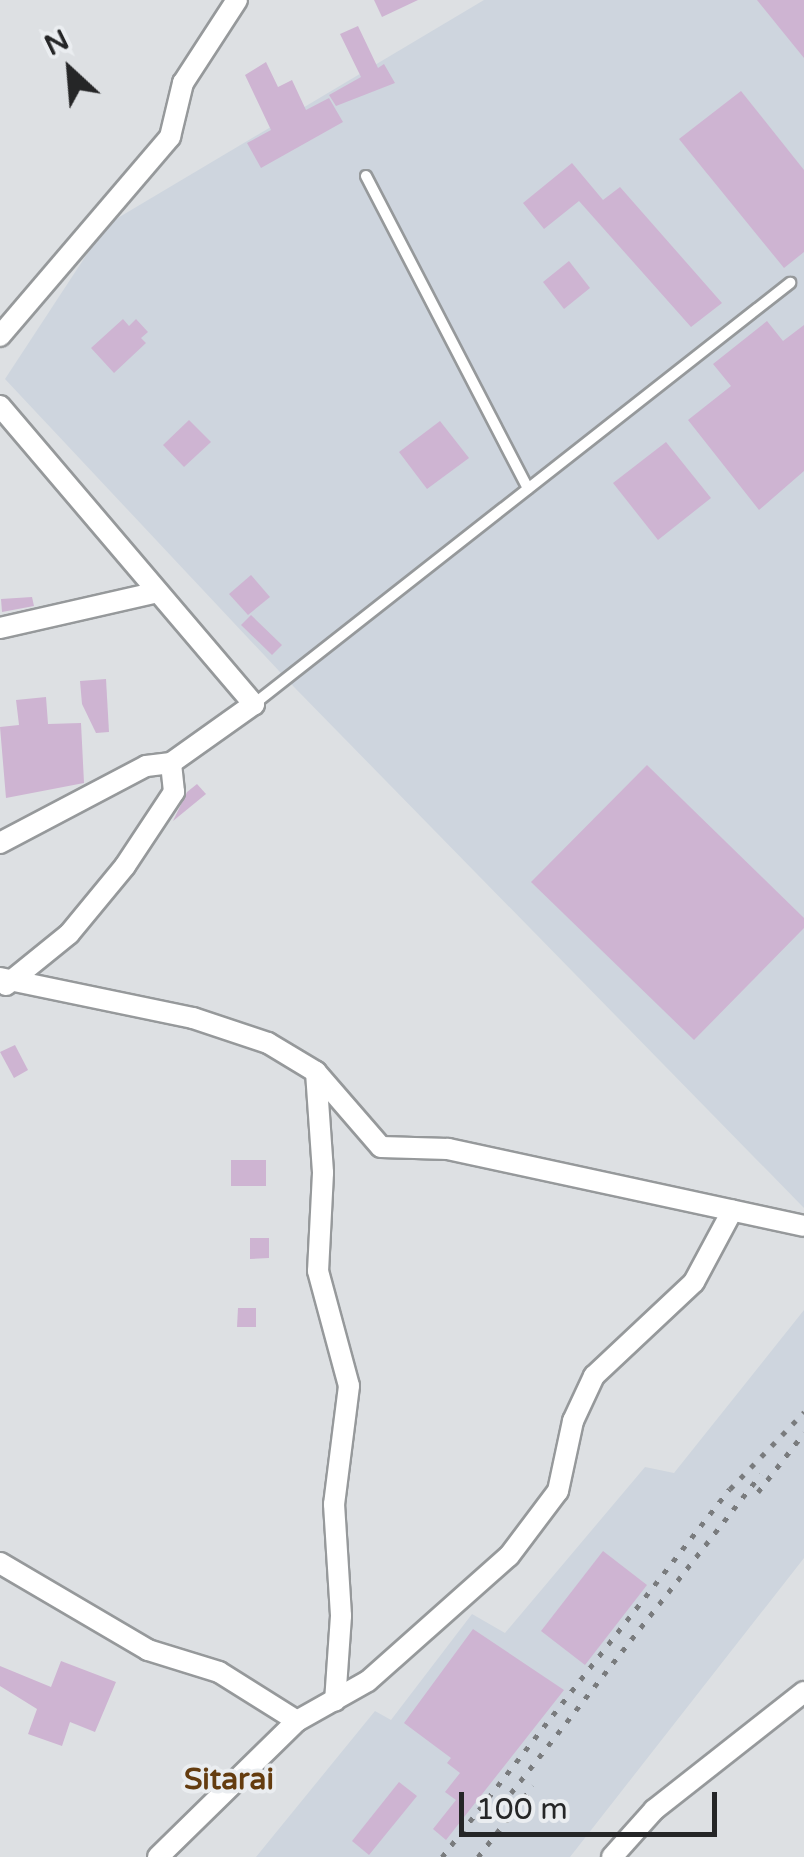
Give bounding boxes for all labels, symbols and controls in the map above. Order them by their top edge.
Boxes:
north arrow [20,20,120,120]
text: N [39,23,74,63]
district label: Sitarai [184,1762,274,1798]
scale bar [464,1772,722,1834]
text: 100 m [476,1791,568,1828]

